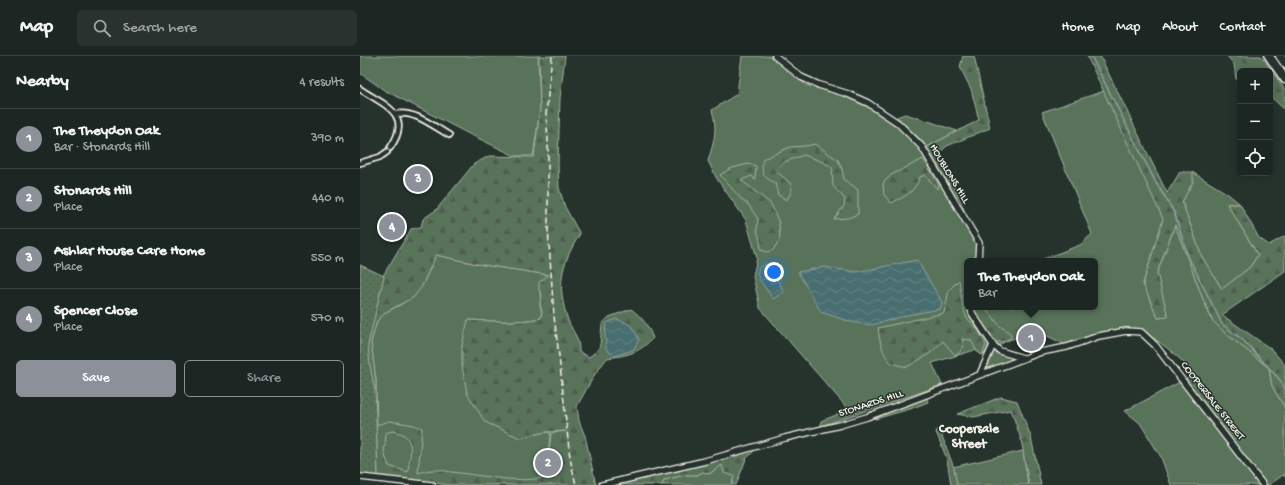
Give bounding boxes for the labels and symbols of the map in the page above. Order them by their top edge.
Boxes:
street label: HOUBLONS HILL [926,142,972,207]
pin: 3 [405,164,431,194]
pin: 4 [379,212,405,242]
your location [764,262,784,282]
pin: 1 [1018,323,1044,353]
street label: COOPERSALE STREET [1178,359,1247,443]
street label: STONARDS HILL [837,388,906,420]
district label: Coopersale Street [938,422,1000,452]
pin: 2 [535,448,561,478]

